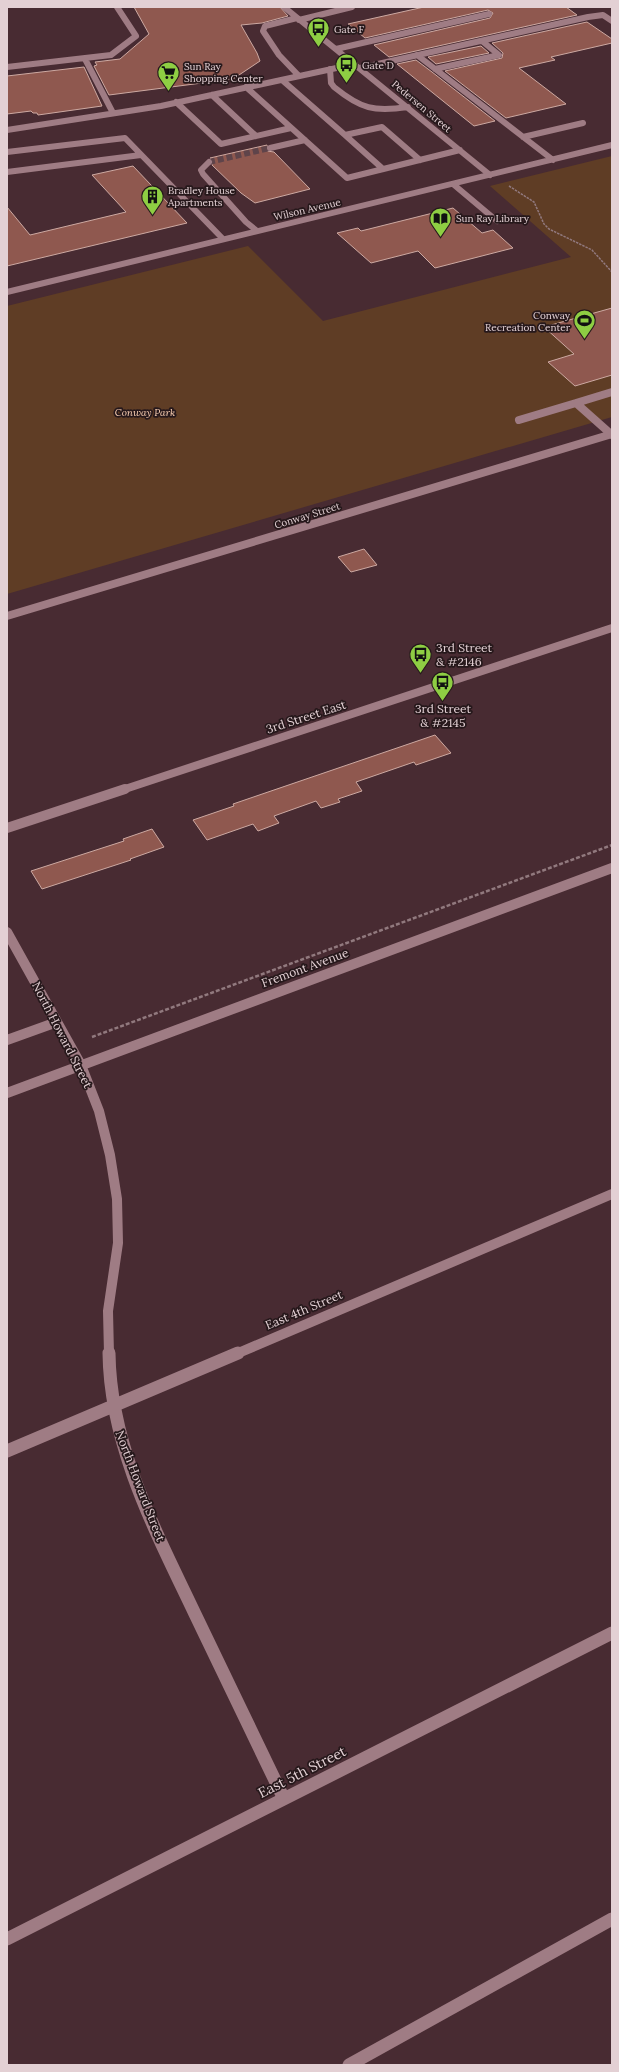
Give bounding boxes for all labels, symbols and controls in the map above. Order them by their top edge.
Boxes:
bus stop icon: Gate F [305,16,331,49]
place label: Gate F [334,23,365,36]
bus stop icon: Gate D [334,52,360,85]
supermarket icon: Sun Ray Shopping Center [155,59,181,92]
place label: Gate D [362,59,394,72]
place label: Sun Ray Shopping Center [184,60,263,85]
street label: Pedersen Street [389,78,454,135]
building icon: Bradley House Apartments [140,183,166,216]
place label: Bradley House Apartments [167,184,236,209]
street label: Wilson Avenue [272,195,342,224]
library icon: Sun Ray Library [427,205,453,238]
place label: Sun Ray Library [456,212,530,225]
sports icon: Conway Recreation Center [572,308,598,341]
place label: Conway Recreation Center [485,309,571,334]
park label: Conway Park [115,406,175,419]
street label: Conway Street [273,499,342,532]
place label: 3rd Street & #2146 [436,640,493,669]
bus stop icon: 3rd Street & #2146 [408,642,434,675]
bus stop icon: 3rd Street & #2145 [430,669,456,702]
street label: 3rd Street East [264,696,348,737]
place label: 3rd Street & #2145 [415,701,471,730]
street label: Fremont Avenue [259,945,351,990]
street label: North Howard Street [29,979,96,1091]
street label: East 4th Street [263,1286,345,1333]
street label: North Howard Street [112,1428,169,1544]
street label: East 5th Street [255,1742,350,1802]

